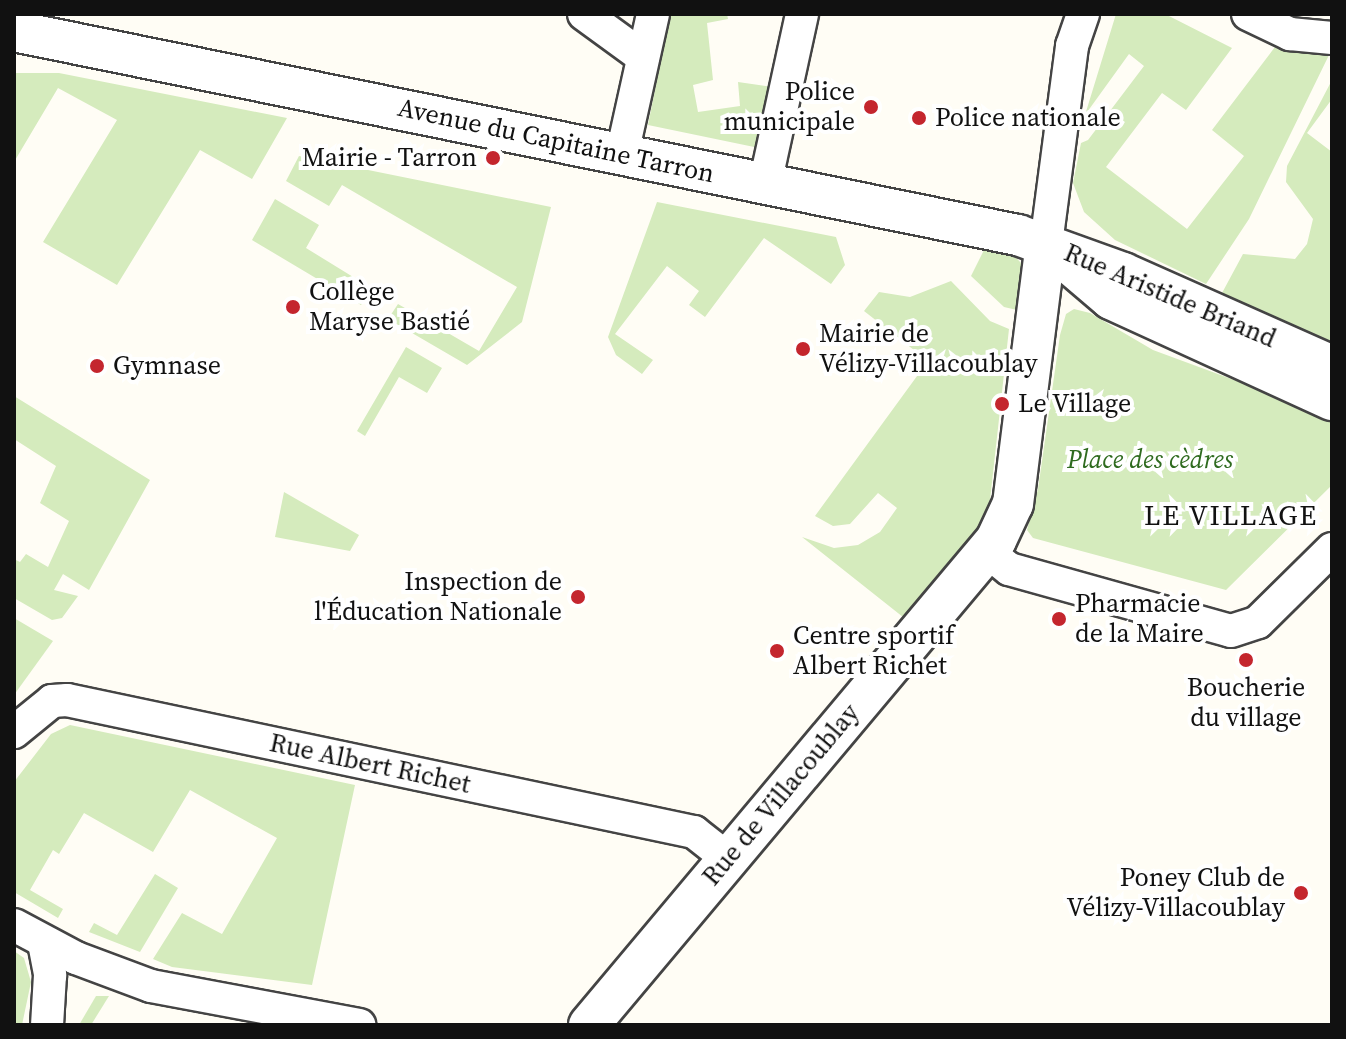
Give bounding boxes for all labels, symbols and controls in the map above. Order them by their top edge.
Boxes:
place label: Police municipale [723,76,855,138]
street label: Avenue du Capitaine Tarron [395,92,717,190]
marker: Police municipale [862,98,880,116]
place label: Police nationale [935,102,1121,134]
marker: Police nationale [910,109,928,127]
place label: Mairie - Tarron [301,142,477,174]
marker: Mairie - Tarron [484,149,502,167]
street label: Rue Aristide Briand [1059,237,1281,355]
place label: Collège Maryse Bastié [309,276,470,338]
marker: Collège Maryse Bastié [284,298,302,316]
place label: Mairie de Vélizy-Villacoublay [819,318,1037,380]
marker: Mairie de Vélizy-Villacoublay [794,340,812,358]
place label: Gymnase [113,350,221,382]
marker: Gymnase [88,357,106,375]
place label: Le Village [1018,388,1132,420]
marker: Le Village [993,395,1011,413]
park label: Place des cèdres [1067,444,1233,476]
district label: LE VILLAGE [1144,498,1318,532]
place label: Inspection de l'Éducation Nationale [314,566,562,628]
marker: Inspection de l'Éducation Nationale [569,588,587,606]
place label: Pharmacie de la Maire [1075,588,1204,650]
marker: Pharmacie de la Maire [1050,610,1068,628]
place label: Centre sportif Albert Richet [793,620,954,682]
marker: Centre sportif Albert Richet [768,642,786,660]
marker: Boucherie du village [1237,651,1255,669]
place label: Boucherie du village [1187,672,1305,734]
street label: Rue de Villacoublay [696,698,866,892]
street label: Rue Albert Richet [267,727,473,801]
place label: Poney Club de Vélizy-Villacoublay [1067,862,1285,924]
marker: Poney Club de Vélizy-Villacoublay [1292,884,1310,902]

